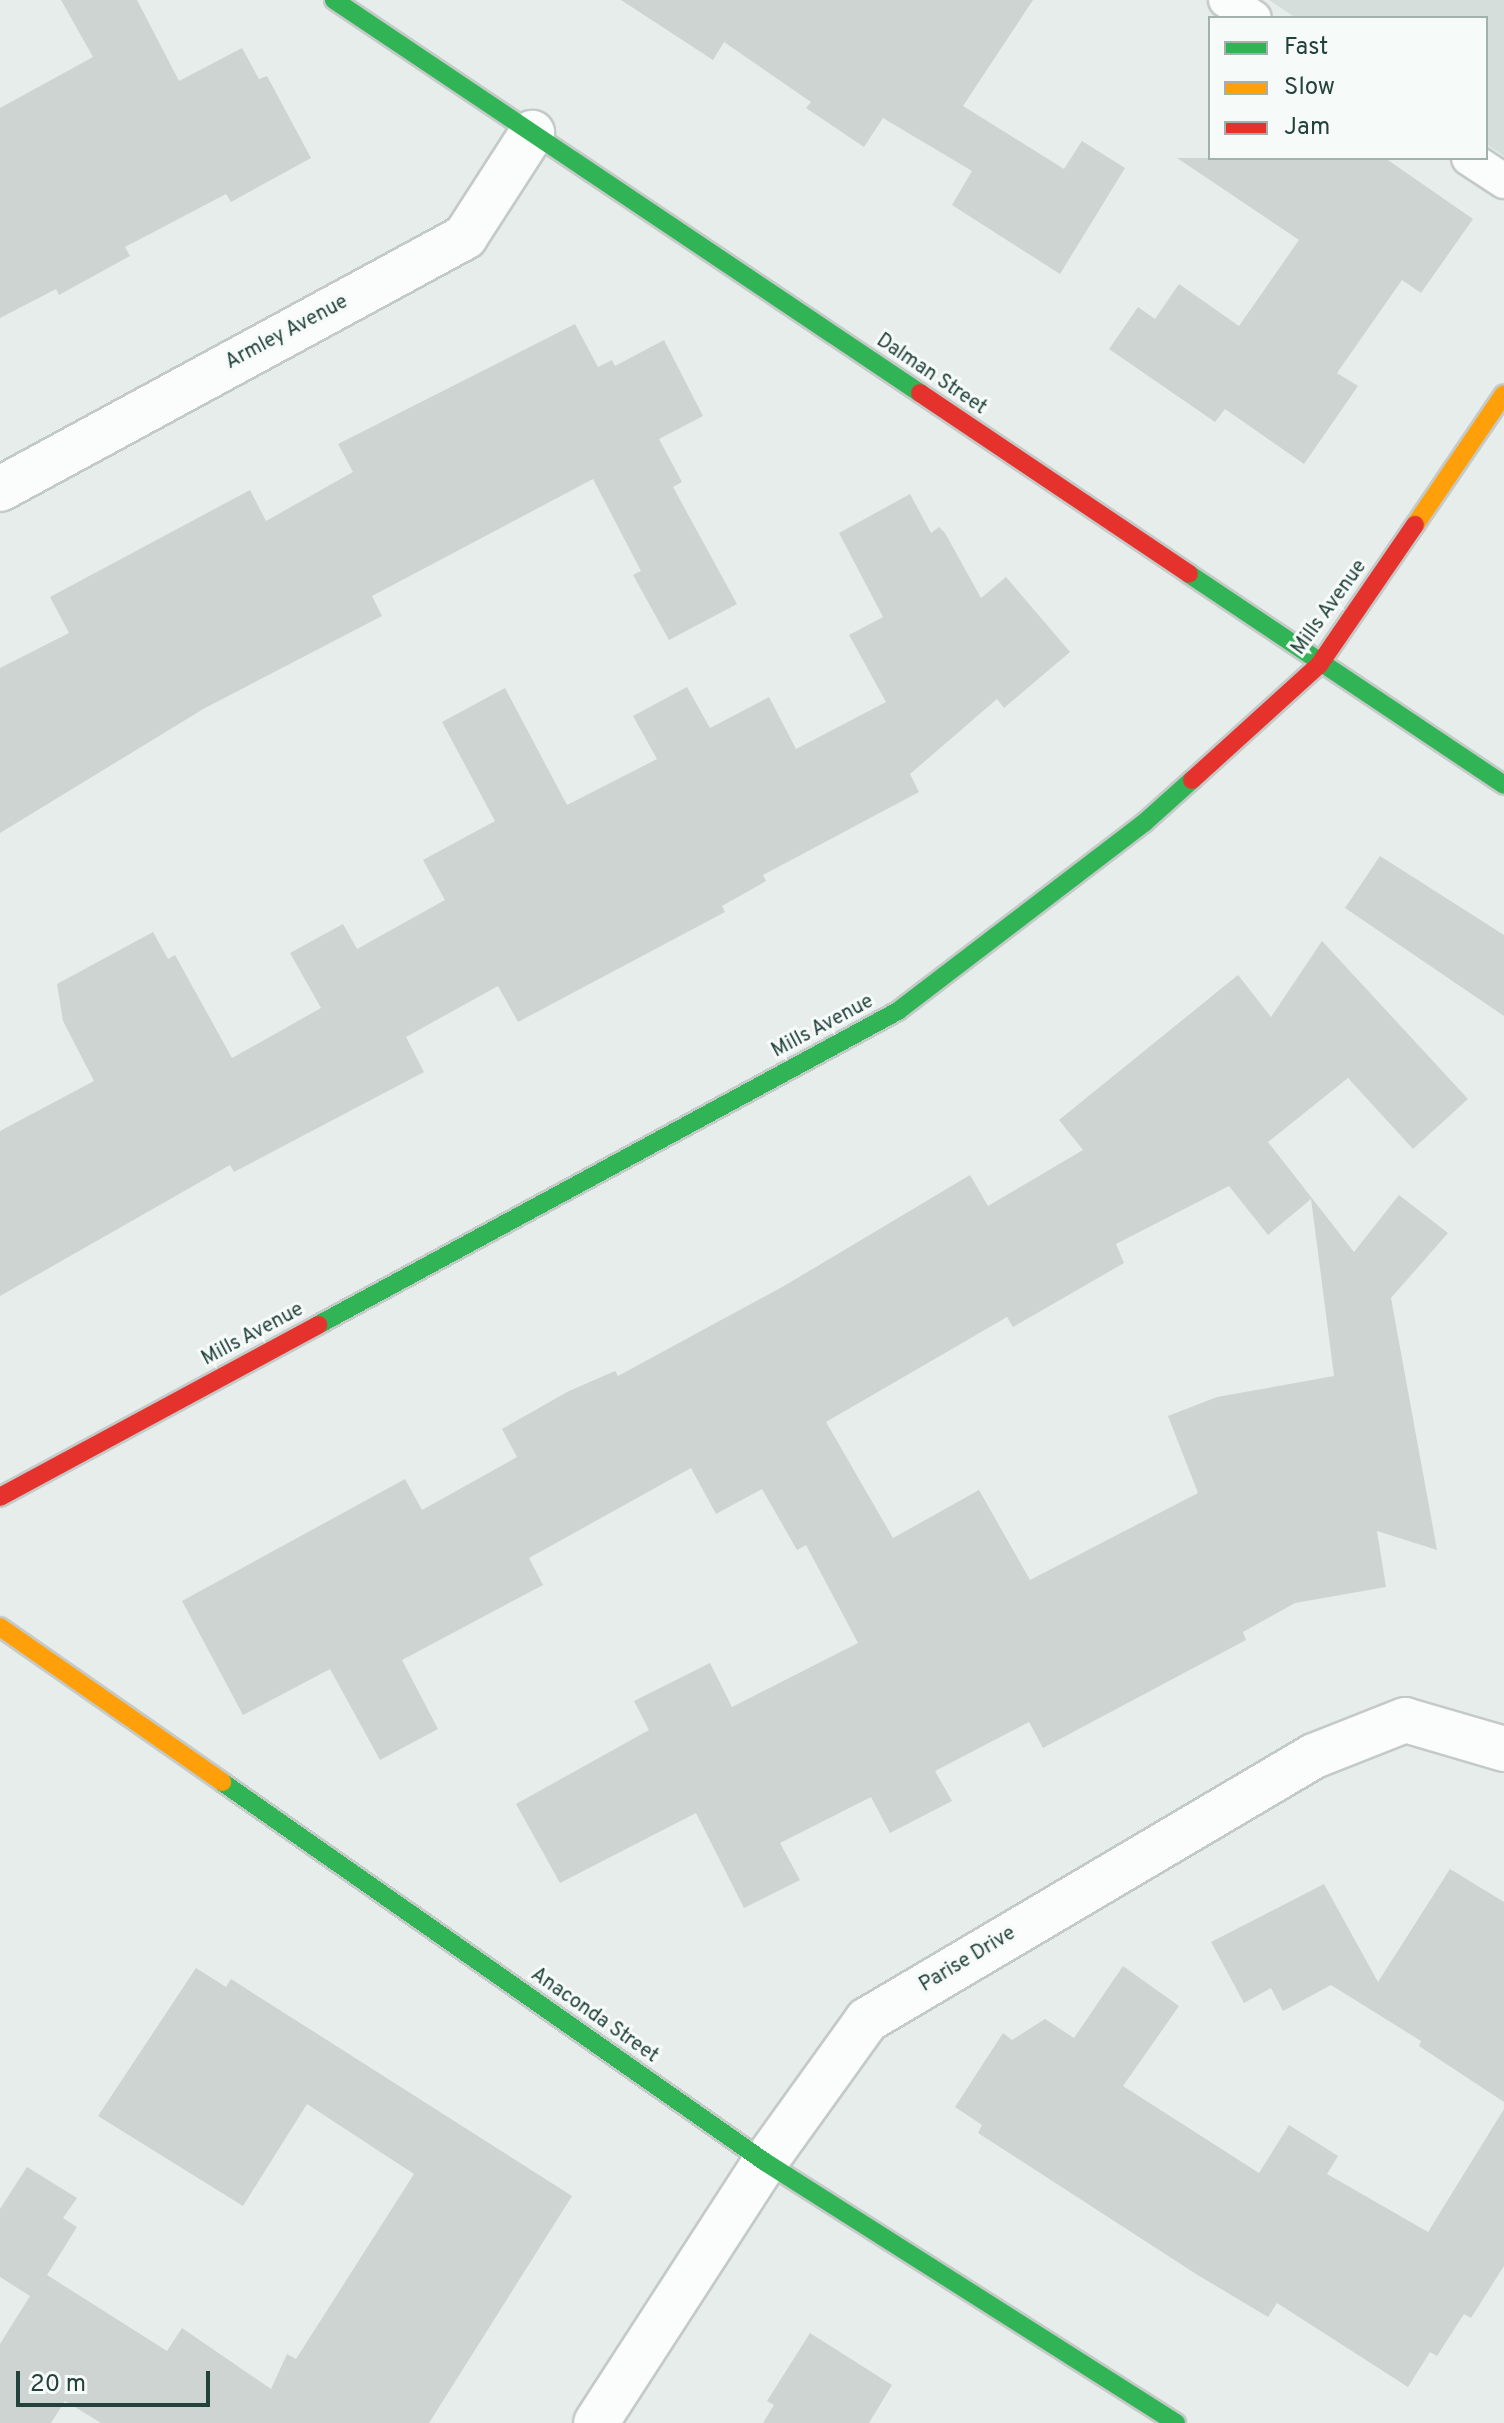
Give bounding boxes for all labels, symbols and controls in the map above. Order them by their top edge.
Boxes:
legend [1208,16,1488,160]
text: Fast [1284,33,1328,63]
text: Slow [1284,73,1335,103]
text: Jam [1284,113,1330,143]
street label: Armley Avenue [221,290,353,376]
street label: Dalman Street [871,329,991,421]
street label: Mills Avenue [1287,555,1373,661]
street label: Mills Avenue [768,990,878,1064]
street label: Mills Avenue [198,1298,308,1372]
street label: Parise Drive [916,1922,1020,1998]
street label: Anaconda Street [526,1963,662,2069]
scale bar [20,2355,214,2405]
text: 20 m [30,2370,86,2400]

